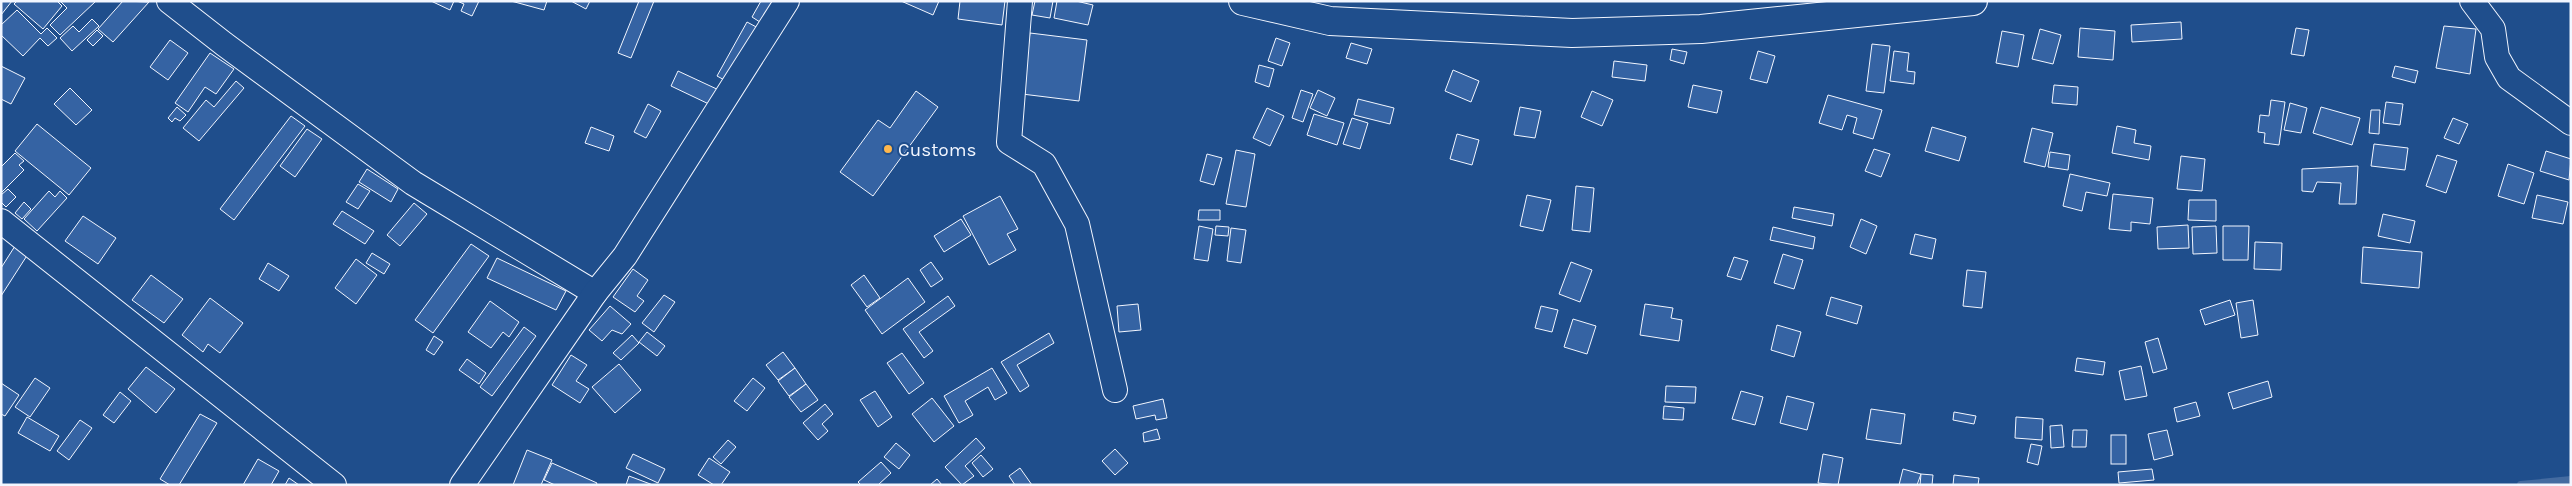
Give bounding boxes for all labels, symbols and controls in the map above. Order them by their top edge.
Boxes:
place label: Customs [898,139,976,161]
marker: Customs [882,143,894,155]

